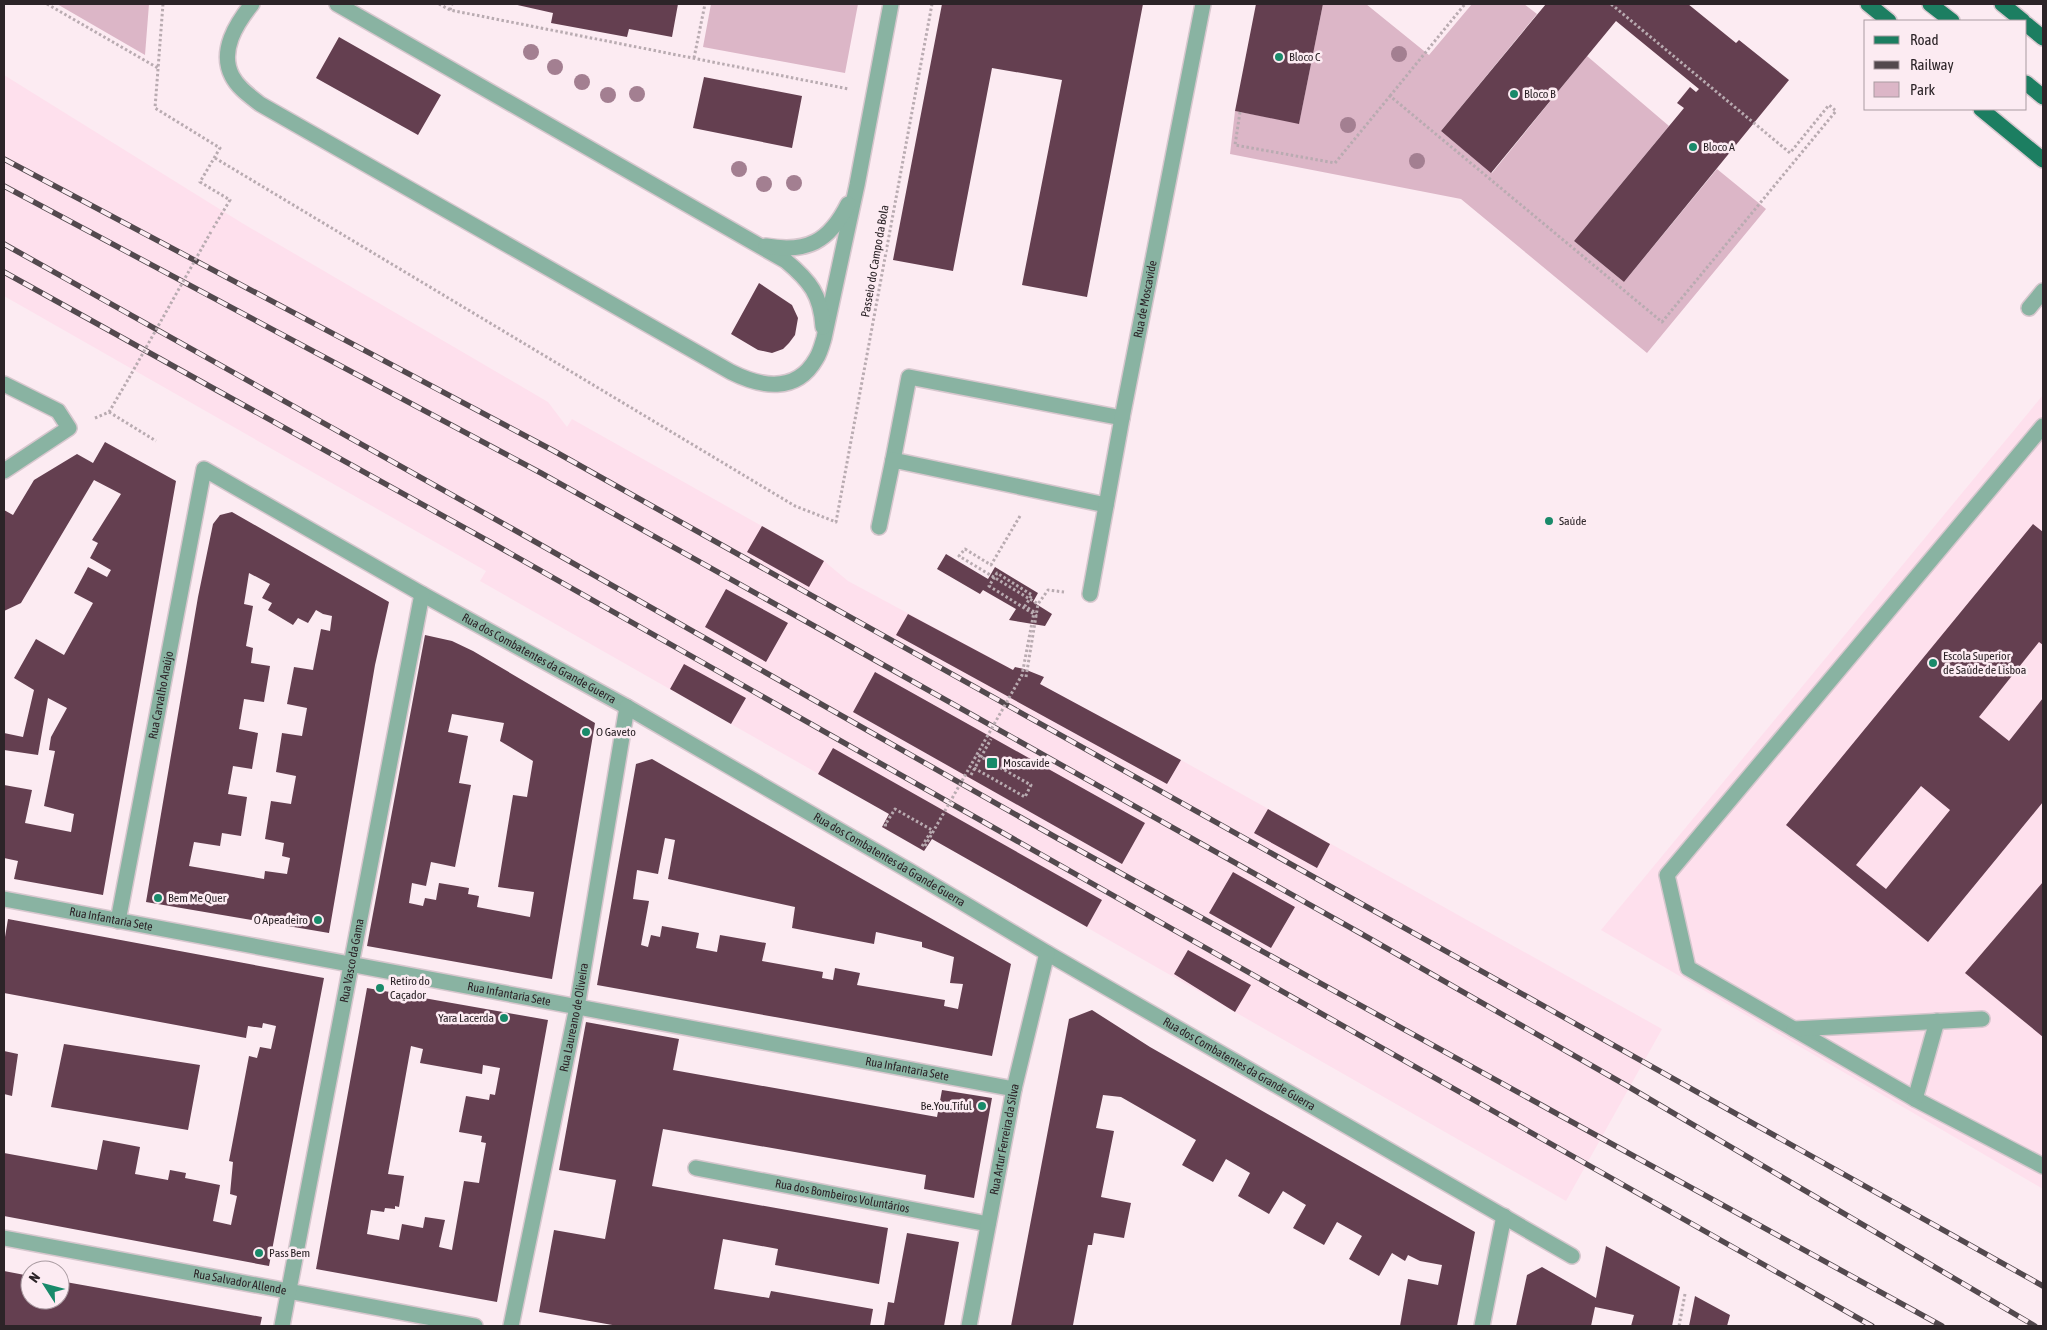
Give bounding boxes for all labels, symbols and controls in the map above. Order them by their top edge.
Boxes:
legend [1864,20,2027,110]
text: Road [1910,31,1939,48]
place label: Bloco C [1289,50,1321,64]
marker: Bloco C [1273,51,1285,63]
text: Railway [1910,56,1954,73]
text: Park [1910,81,1935,98]
place label: Bloco B [1524,87,1556,101]
marker: Bloco B [1508,88,1520,100]
place label: Bloco A [1703,140,1735,154]
marker: Bloco A [1687,141,1699,153]
street label: Passeio do Campo da Bola [858,204,892,318]
street label: Rua de Moscavide [1131,259,1160,339]
place label: Saúde [1559,514,1587,528]
marker: Saúde [1543,515,1555,527]
street label: Rua dos Combatentes da Grande Guerra [460,610,618,707]
place label: Escola Superior de Saúde de Lisboa [1943,649,2026,677]
street label: Rua Carvalho Araújo [146,650,176,740]
marker: Escola Superior de Saúde de Lisboa [1927,657,1939,669]
place label: O Gaveto [596,725,636,739]
marker: O Gaveto [580,726,592,738]
marker: Moscavide [985,756,999,770]
place label: Moscavide [1003,756,1050,770]
street label: Rua dos Combatentes da Grande Guerra [811,810,968,910]
place label: Bem Me Quer [168,891,227,905]
marker: Bem Me Quer [152,892,164,904]
street label: Rua Infantaria Sete [68,904,154,934]
place label: O Apeadeiro [254,913,308,927]
marker: O Apeadeiro [312,914,324,926]
street label: Rua Vasco da Gama [337,917,367,1004]
street label: Rua Laureano de Oliveira [557,962,591,1073]
place label: Retiro do Caçador [390,974,430,1002]
street label: Rua Infantaria Sete [466,979,552,1009]
marker: Retiro do Caçador [374,982,386,994]
place label: Yara Lacerda [438,1011,494,1025]
marker: Yara Lacerda [498,1012,510,1024]
street label: Rua dos Combatentes da Grande Guerra [1160,1014,1318,1113]
street label: Rua Infantaria Sete [864,1054,950,1084]
street label: Rua Artur Ferreira da Silva [987,1082,1022,1196]
place label: Be.You.Tiful [920,1099,973,1113]
marker: Be.You.Tiful [976,1100,988,1112]
street label: Rua dos Bombeiros Voluntários [774,1176,911,1216]
place label: Pass Bem [269,1246,310,1260]
marker: Pass Bem [253,1247,265,1259]
north arrow [20,1260,70,1310]
street label: Rua Salvador Allende [192,1267,288,1298]
text: N [26,1269,43,1285]

